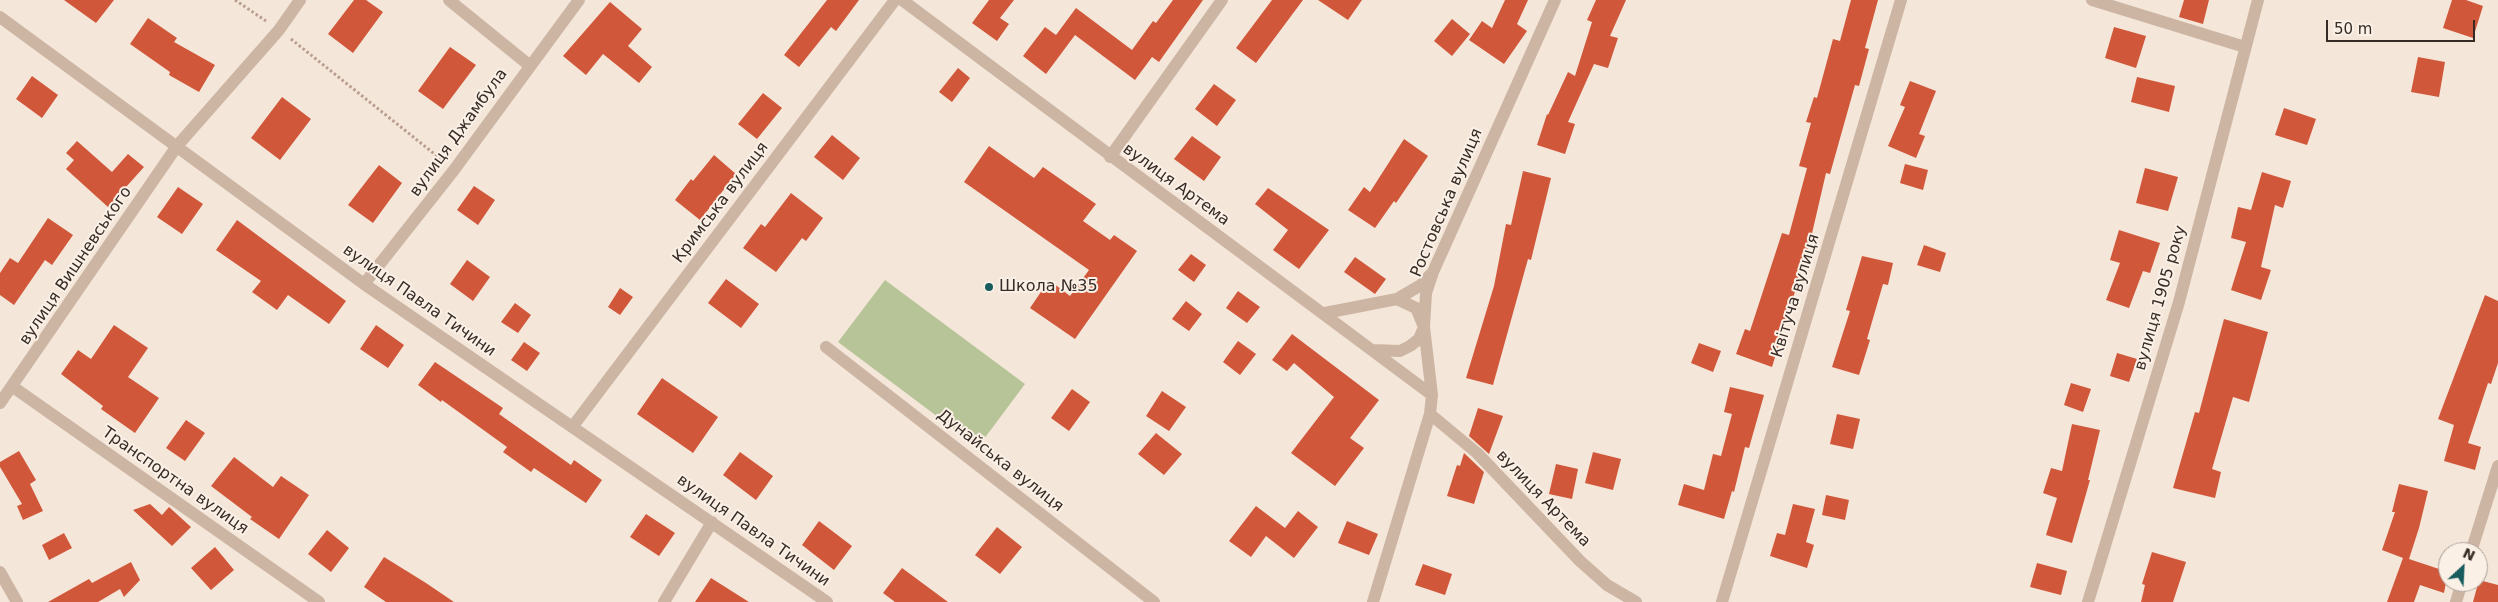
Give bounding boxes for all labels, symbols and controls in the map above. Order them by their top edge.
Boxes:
scale bar [2328,10,2477,42]
text: 50 m [2334,20,2372,38]
street label: вулиця Джамбула [406,65,512,201]
street label: Ростовська вулиця [1407,126,1487,280]
street label: Кримська вулиця [669,139,773,267]
street label: вулиця Артема [1119,140,1233,230]
street label: вулиця Вишневського [16,183,136,349]
street label: вулиця 1905 року [2131,223,2191,373]
street label: Квітуча вулиця [1768,232,1824,360]
street label: вулиця Павла Тичини [339,241,499,361]
place label: Школа №35 [999,277,1098,297]
marker: Школа №35 [983,281,995,293]
street label: Дунайська вулиця [933,406,1067,516]
street label: Транспортна вулиця [98,423,252,539]
street label: вулиця Артема [1492,447,1594,551]
street label: вулиця Павла Тичини [673,471,833,591]
north arrow [2438,542,2488,592]
text: N [2460,545,2478,564]

